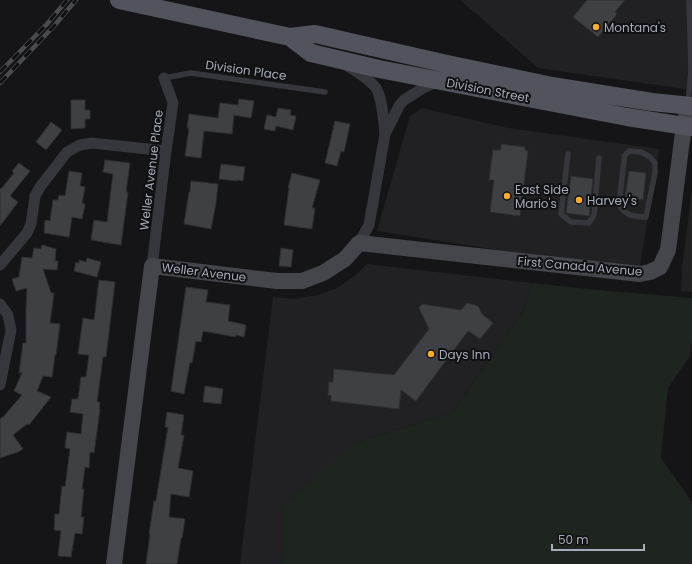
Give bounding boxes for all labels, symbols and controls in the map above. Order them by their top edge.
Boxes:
place label: Montana's [604,19,666,36]
marker: Montana's [591,22,601,32]
street label: Division Place [204,56,288,84]
street label: Division Street [445,74,531,106]
street label: Weller Avenue Place [135,109,167,231]
place label: East Side Mario's [515,181,569,212]
marker: East Side Mario's [502,191,512,201]
place label: Harvey's [587,192,637,209]
marker: Harvey's [574,195,584,205]
street label: First Canada Avenue [517,252,643,280]
street label: Weller Avenue [161,258,247,286]
place label: Days Inn [439,346,490,363]
marker: Days Inn [426,349,436,359]
scale bar [552,526,644,552]
text: 50 m [558,531,589,548]

